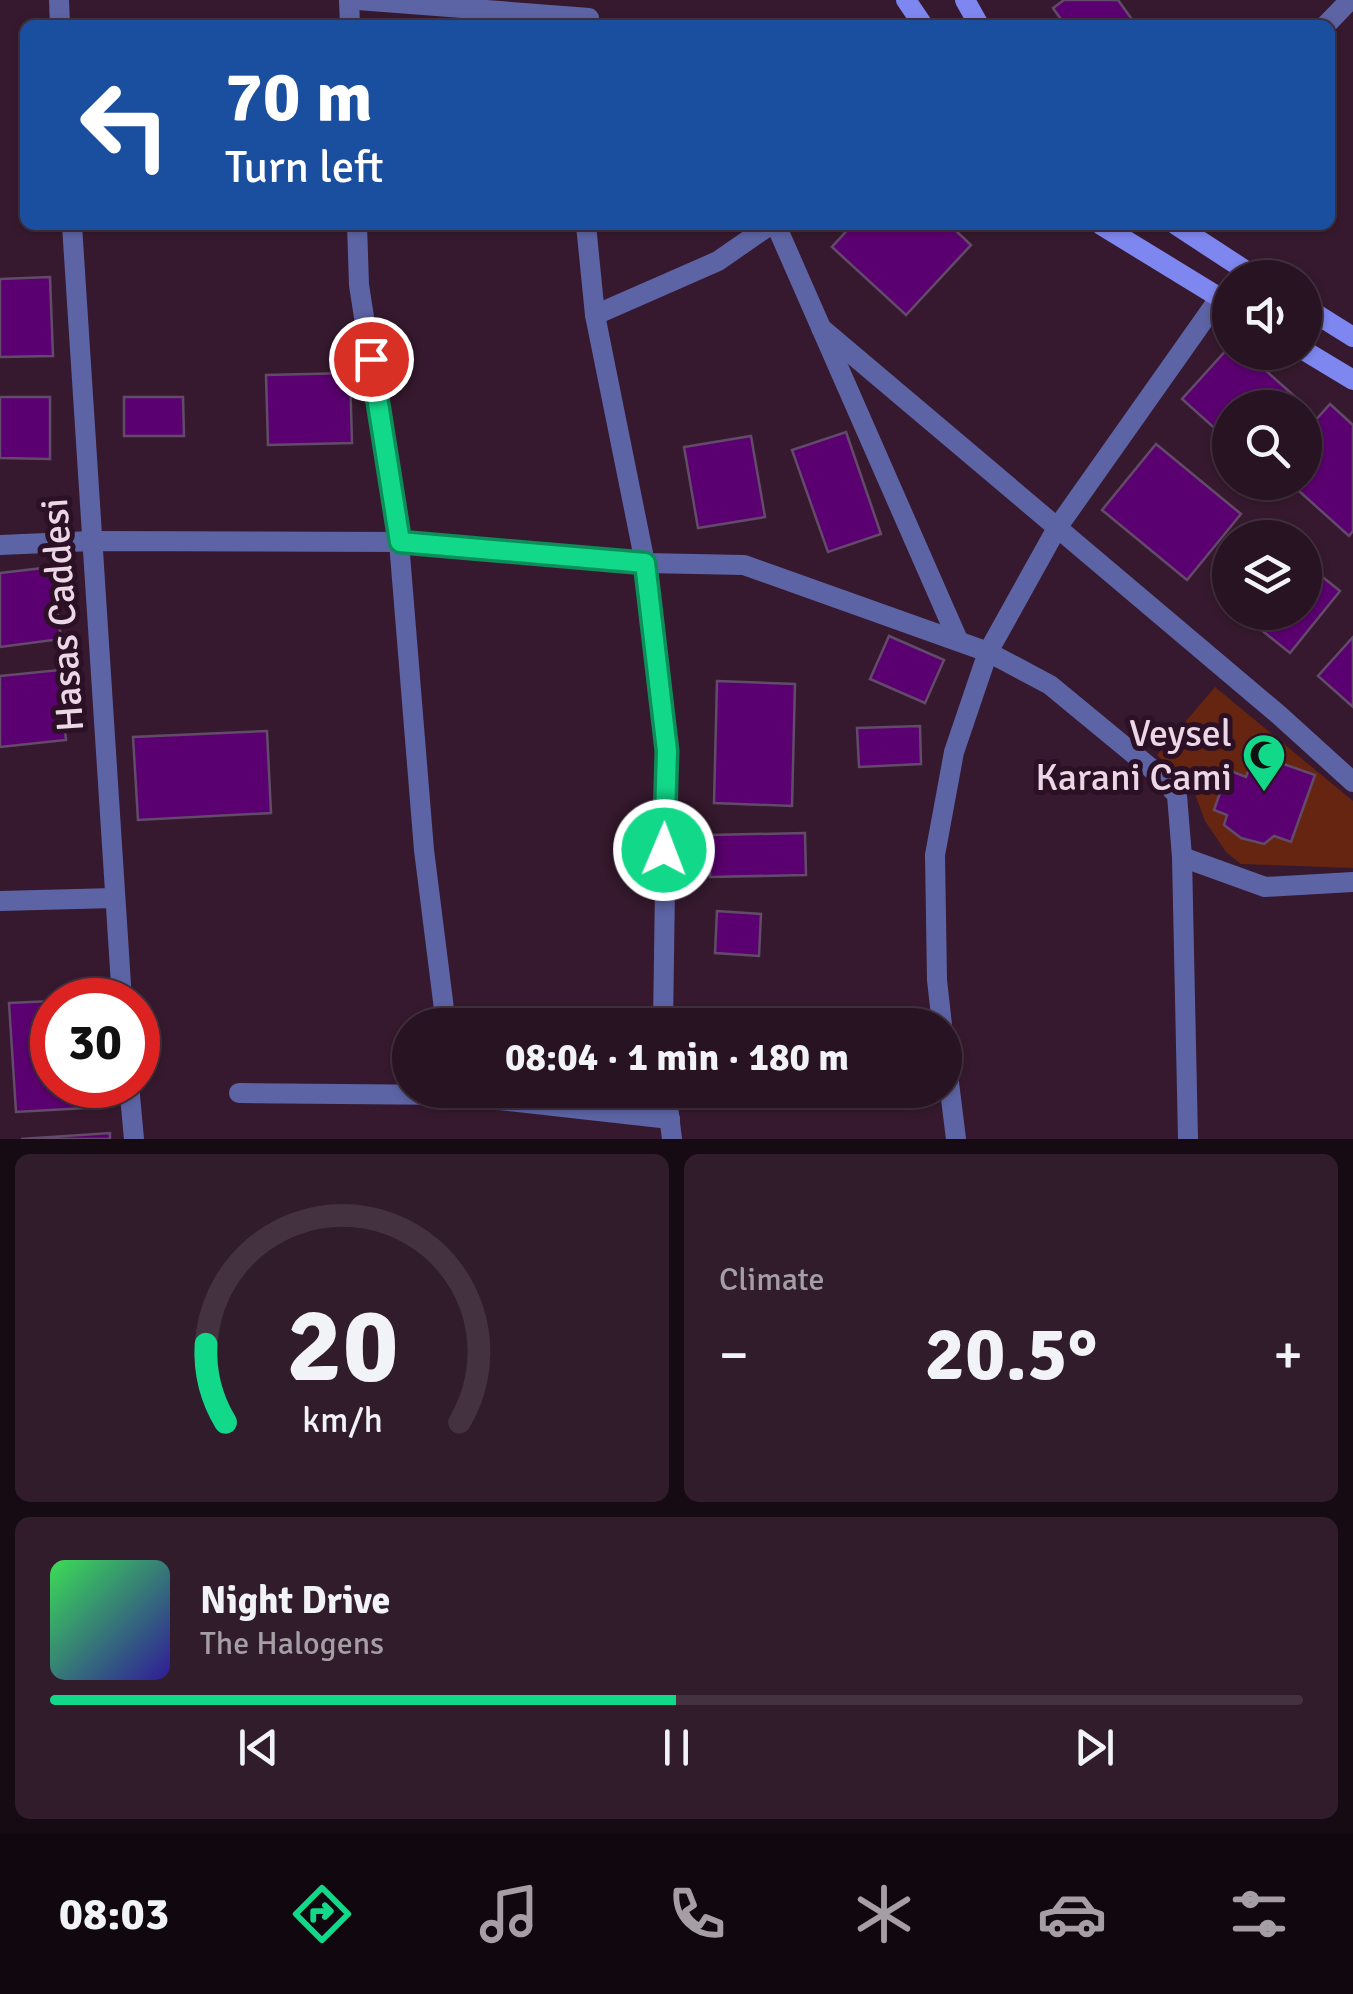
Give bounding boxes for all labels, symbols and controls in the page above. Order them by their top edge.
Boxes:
text: 70 m [225,54,373,140]
icon: left [60,60,190,190]
text: Turn left [225,140,384,195]
map controls [1212,260,1322,630]
button: sound [1212,260,1322,370]
pin [329,317,414,402]
icon: arrive [344,332,399,387]
button: search [1212,390,1322,500]
street label: Hasas Caddesi [31,497,94,733]
button: layers [1212,520,1322,630]
place label: Veysel Karani Cami [1035,710,1232,801]
mosque icon: Veysel Karani Cami [1241,732,1287,793]
position arrow [612,798,716,902]
speed limit sign: 30 [30,978,160,1108]
text: 08:04 · 1 min · 180 m [505,1034,849,1081]
text: Climate [719,1260,825,1299]
text: 20 [286,1282,398,1410]
text: 20.5° [925,1308,1098,1401]
text: − [719,1321,749,1389]
text: + [1273,1321,1303,1389]
text: km/h [302,1398,382,1442]
text: Night Drive [200,1577,390,1624]
text: The Halogens [200,1624,384,1663]
icon: previous [231,1720,286,1775]
icon: pause [649,1720,704,1775]
icon: next [1067,1720,1122,1775]
icon: directions [287,1879,357,1949]
icon: music [474,1879,544,1949]
icon: phone [662,1879,732,1949]
icon: climate [849,1879,919,1949]
icon: car [1037,1879,1107,1949]
icon: filters [1224,1879,1294,1949]
text: 08:03 [59,1887,169,1942]

